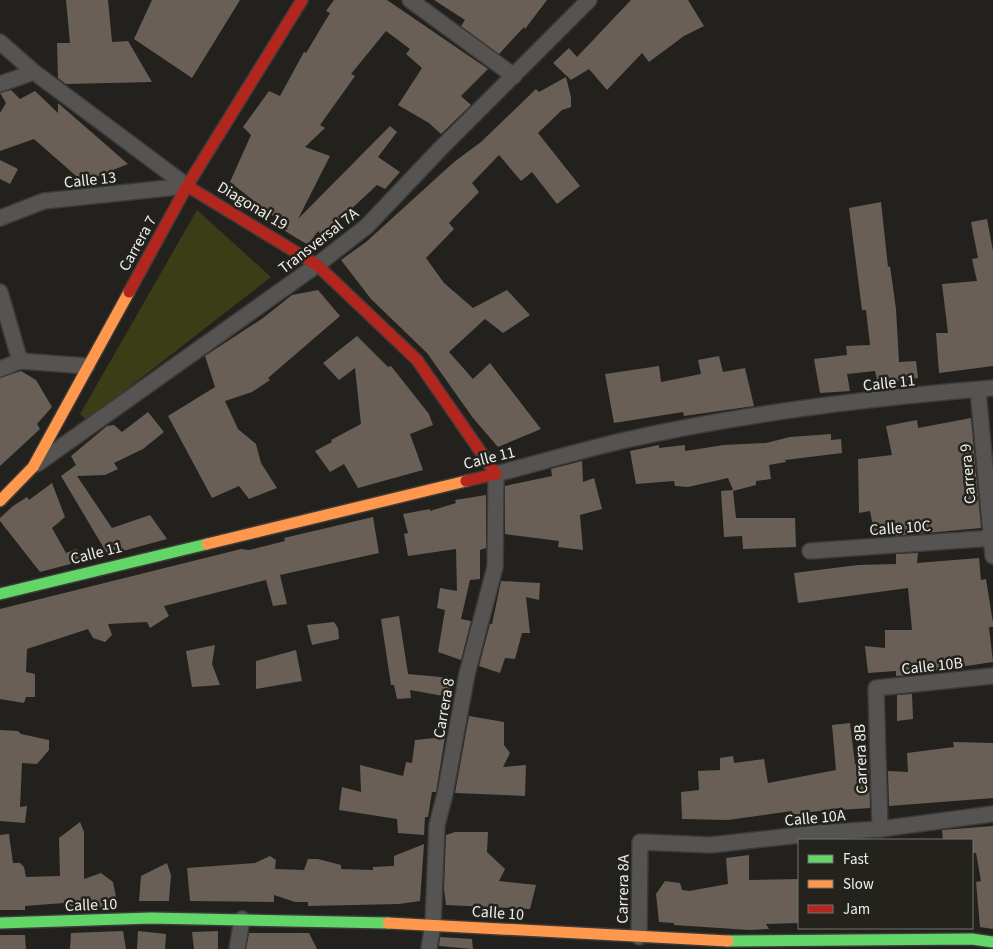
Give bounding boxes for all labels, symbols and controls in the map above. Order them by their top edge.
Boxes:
street label: Calle 13 [63,166,117,194]
street label: Diagonal 19 [213,176,292,235]
street label: Transversal 7A [274,202,363,279]
street label: Carrera 7 [114,212,162,275]
street label: Calle 11 [862,369,916,397]
street label: Calle 11 [461,441,517,475]
street label: Carrera 9 [954,443,982,505]
street label: Calle 10C [869,515,932,541]
street label: Calle 11 [68,536,124,570]
street label: Calle 10B [900,652,964,680]
street label: Carrera 8 [428,676,460,740]
street label: Carrera 8B [849,724,873,794]
street label: Calle 10A [784,804,847,832]
legend [798,839,973,929]
text: Fast [843,849,869,870]
street label: Carrera 8A [611,854,635,924]
text: Slow [843,874,874,895]
street label: Calle 10 [64,893,118,917]
text: Jam [843,899,870,920]
street label: Calle 10 [471,900,525,926]

